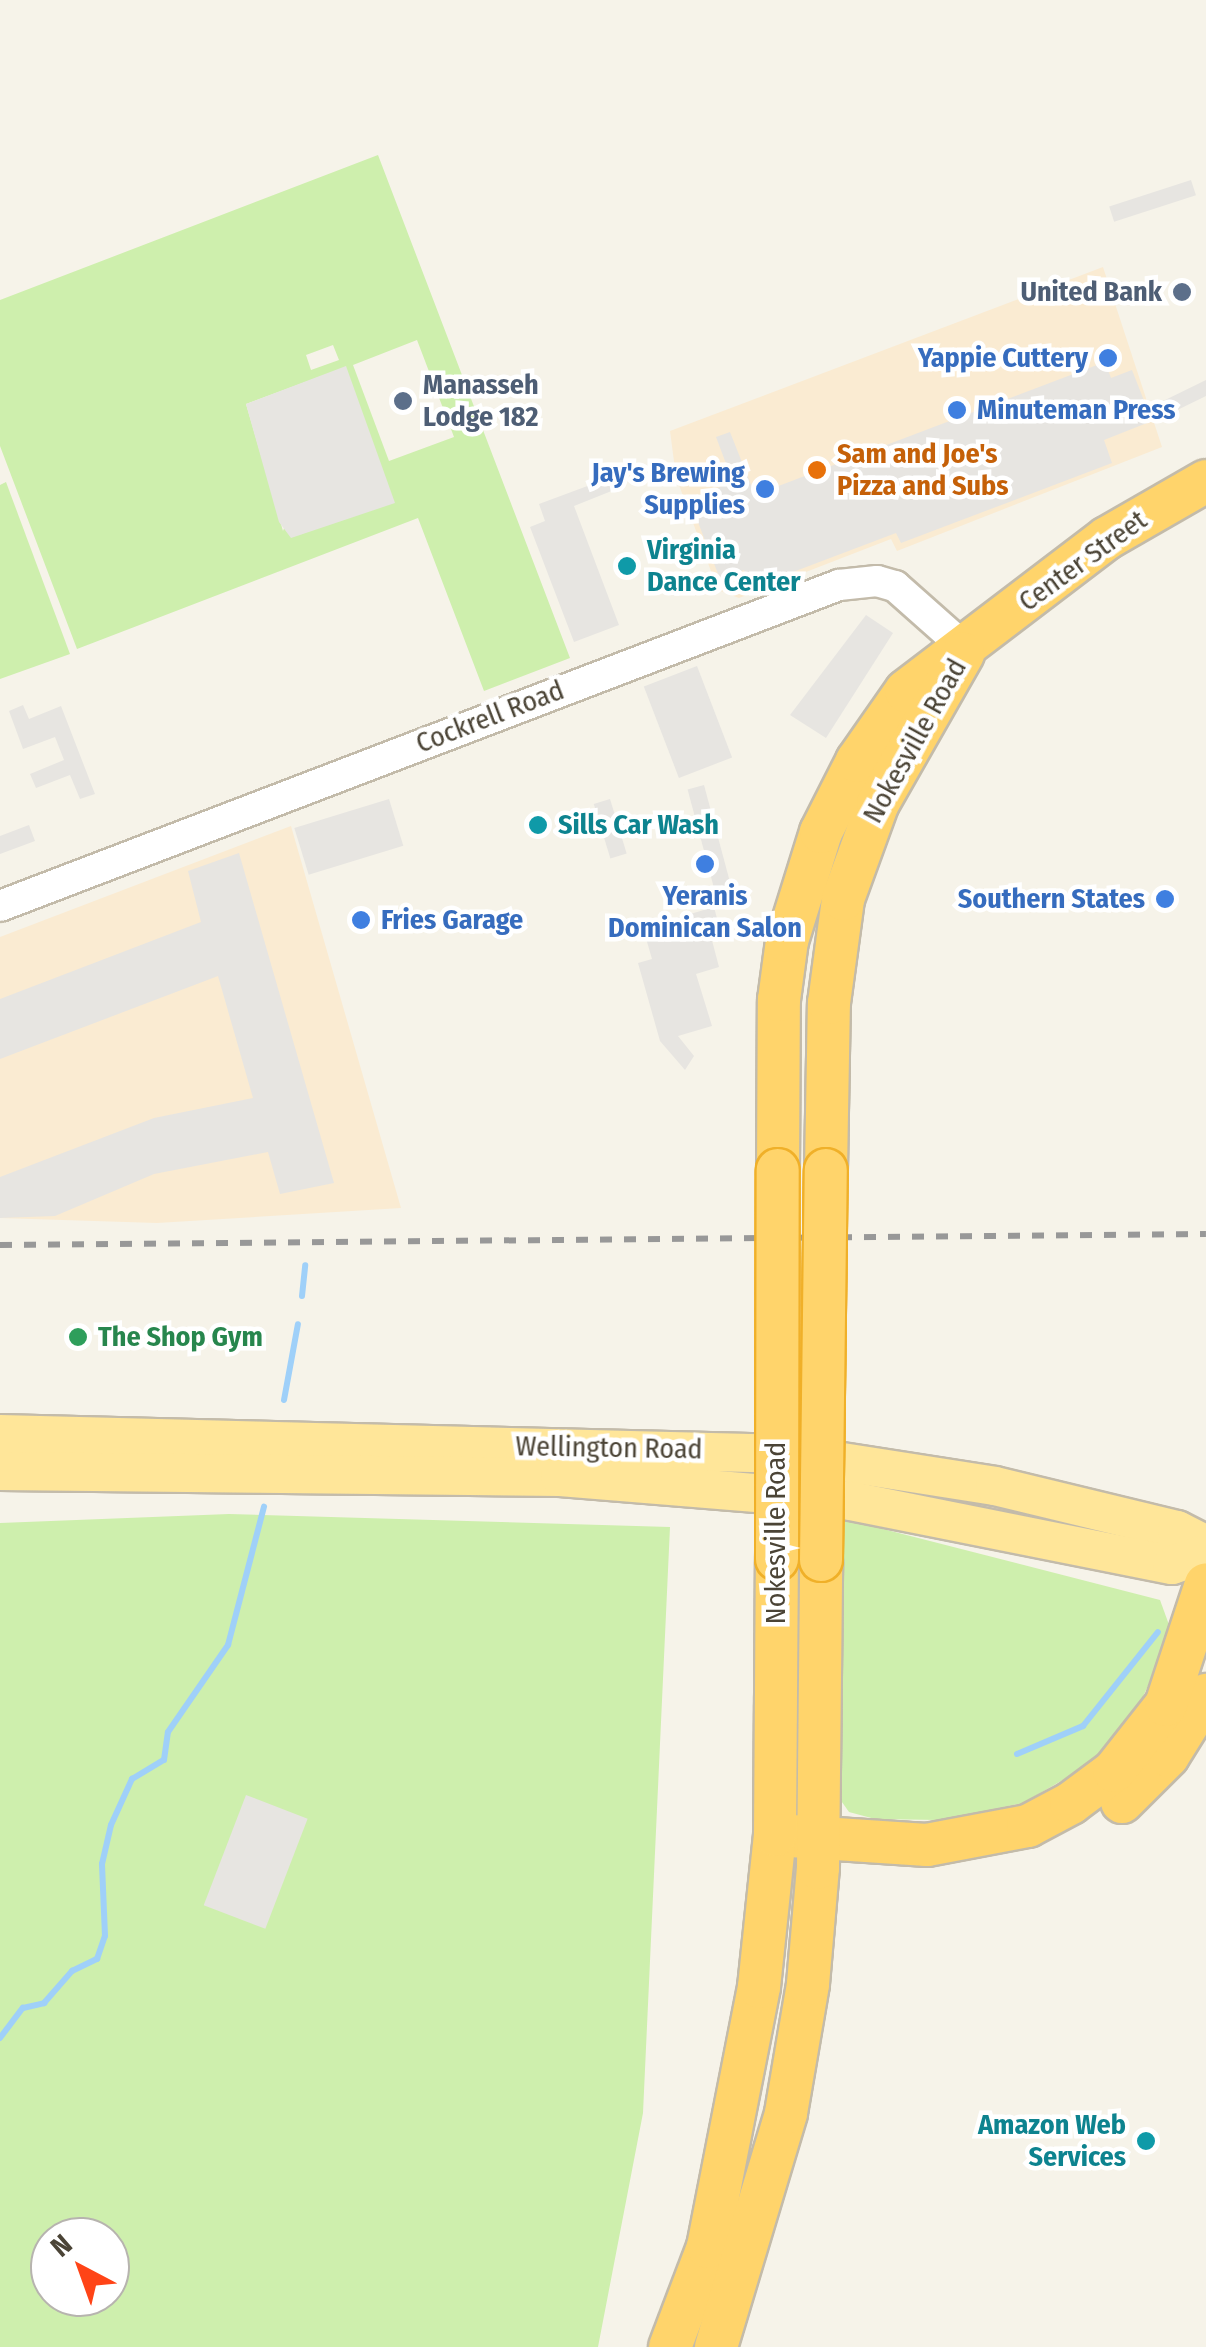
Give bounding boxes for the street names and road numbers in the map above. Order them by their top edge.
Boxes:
street label: Center Street [1012,503,1154,619]
street label: Nokesville Road [856,653,974,829]
street label: Cockrell Road [411,673,569,761]
street label: Wellington Road [515,1430,703,1466]
street label: Nokesville Road [759,1442,793,1624]

